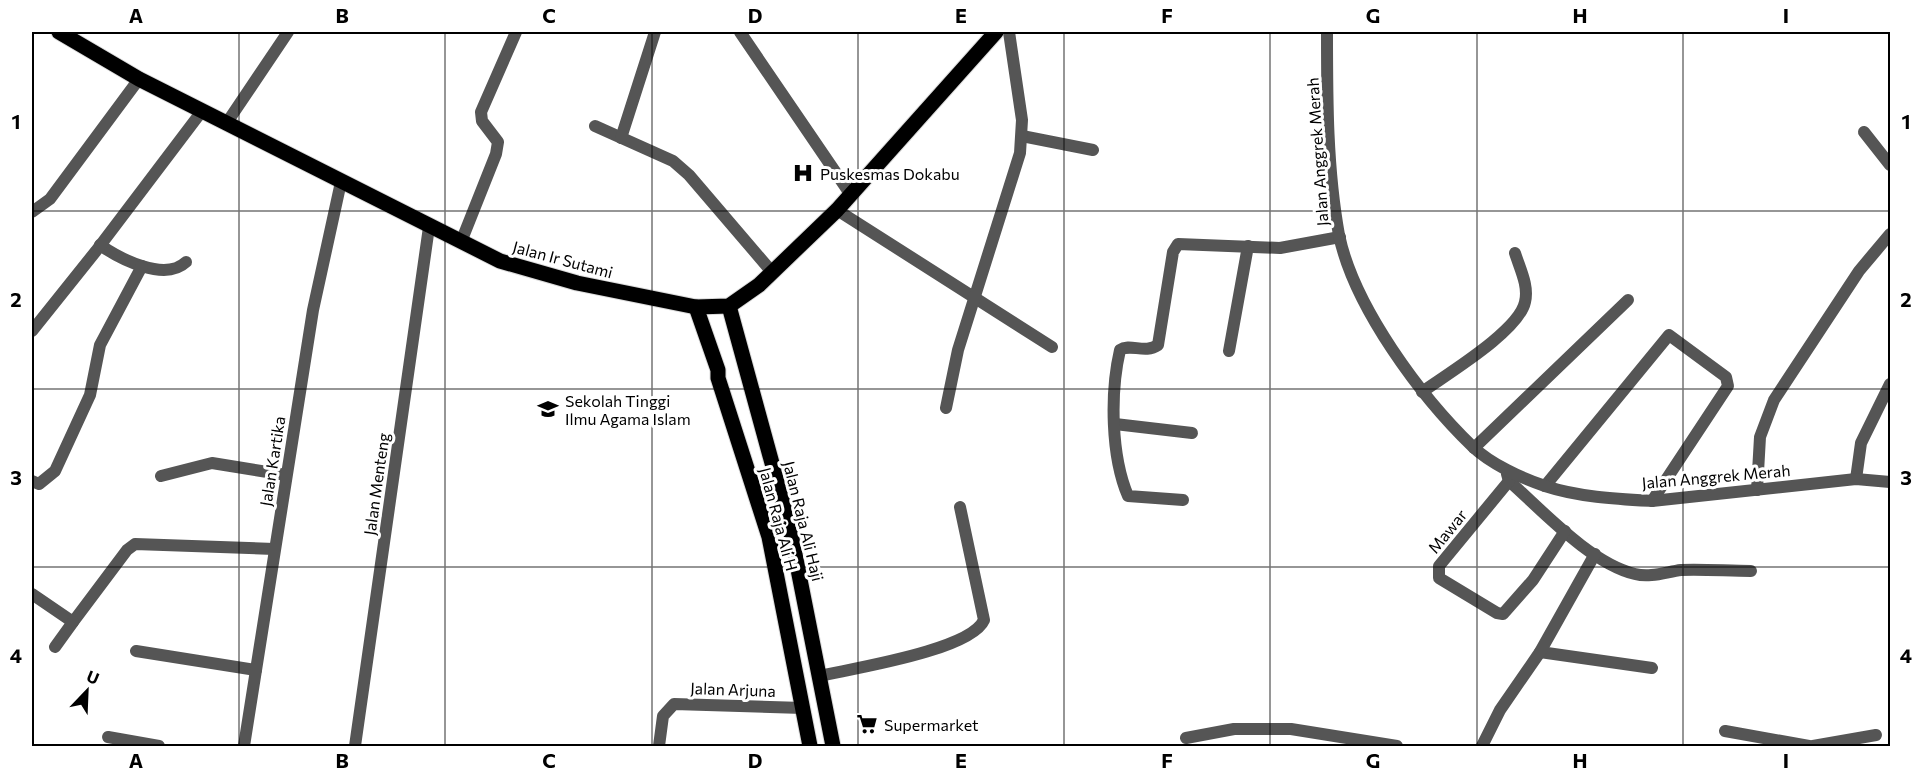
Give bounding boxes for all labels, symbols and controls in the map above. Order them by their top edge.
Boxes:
text: A [129,3,143,27]
text: B [335,3,349,27]
text: C [542,3,556,27]
text: D [748,3,762,27]
text: E [955,3,967,27]
text: F [1161,3,1173,27]
text: G [1366,3,1380,27]
text: H [1573,3,1588,27]
text: I [1783,3,1789,27]
street label: Jalan Anggrek Merah [1302,77,1332,227]
text: 1 [11,109,21,133]
text: 1 [1901,109,1911,133]
hospital icon: Puskesmas Dokabu [791,161,815,185]
place label: Puskesmas Dokabu [820,164,960,183]
street label: Jalan Ir Sutami [511,237,615,281]
text: 2 [10,287,22,311]
text: 2 [1900,287,1912,311]
place label: Sekolah Tinggi Ilmu Agama Islam [565,391,691,428]
school or university icon: Sekolah Tinggi Ilmu Agama Islam [536,397,560,421]
street label: Jalan Kartika [256,415,288,507]
street label: Jalan Menteng [359,431,393,536]
street label: Jalan Raja Ali Haji [780,459,828,583]
street label: Jalan Anggrek Merah [1641,460,1791,492]
text: 3 [10,465,22,489]
street label: Jalan Raja Ali H [756,465,802,573]
text: 3 [1900,465,1912,489]
street label: Mawar [1424,505,1471,557]
text: 4 [10,643,22,667]
text: 4 [1900,643,1912,667]
north arrow [57,661,117,721]
text: U [84,666,102,688]
street label: Jalan Arjuna [690,678,776,700]
supermarket icon: Supermarket [855,712,879,736]
place label: Supermarket [884,715,979,734]
text: A [129,748,143,772]
text: B [335,748,349,772]
text: C [542,748,556,772]
text: D [748,748,762,772]
text: E [955,748,967,772]
text: F [1161,748,1173,772]
text: G [1366,748,1380,772]
text: H [1573,748,1588,772]
text: I [1783,748,1789,772]

